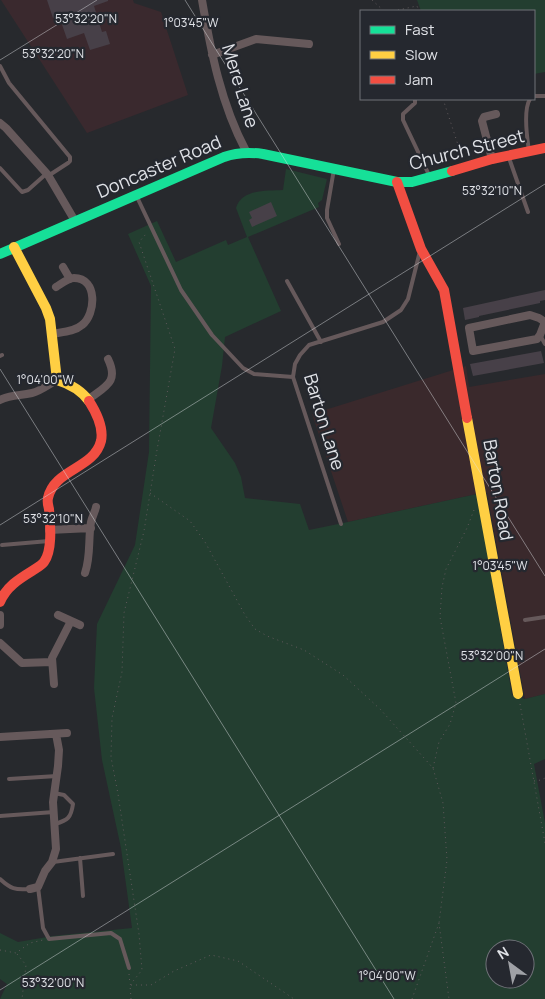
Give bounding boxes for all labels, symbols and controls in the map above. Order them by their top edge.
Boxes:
text: 53°32'20"N [55,10,117,27]
legend [360,10,535,100]
text: 1°03'45"W [163,14,219,31]
text: Fast [405,19,434,40]
street label: Mere Lane [217,41,265,131]
text: Slow [405,44,438,65]
text: 53°32'20"N [22,45,84,62]
text: Jam [405,69,433,90]
street label: Church Street [407,123,527,175]
street label: Doncaster Road [93,129,224,203]
text: 53°32'10"N [462,182,522,199]
text: 1°04'00"W [16,371,74,388]
street label: Barton Lane [299,371,351,473]
street label: Barton Road [478,438,520,542]
text: 53°32'10"N [23,510,83,527]
text: 1°03'45"W [472,557,528,574]
text: 53°32'00"N [461,647,523,664]
north arrow [485,939,535,989]
text: N [494,942,512,963]
text: 1°04'00"W [358,967,416,984]
text: 53°32'00"N [22,974,84,991]

